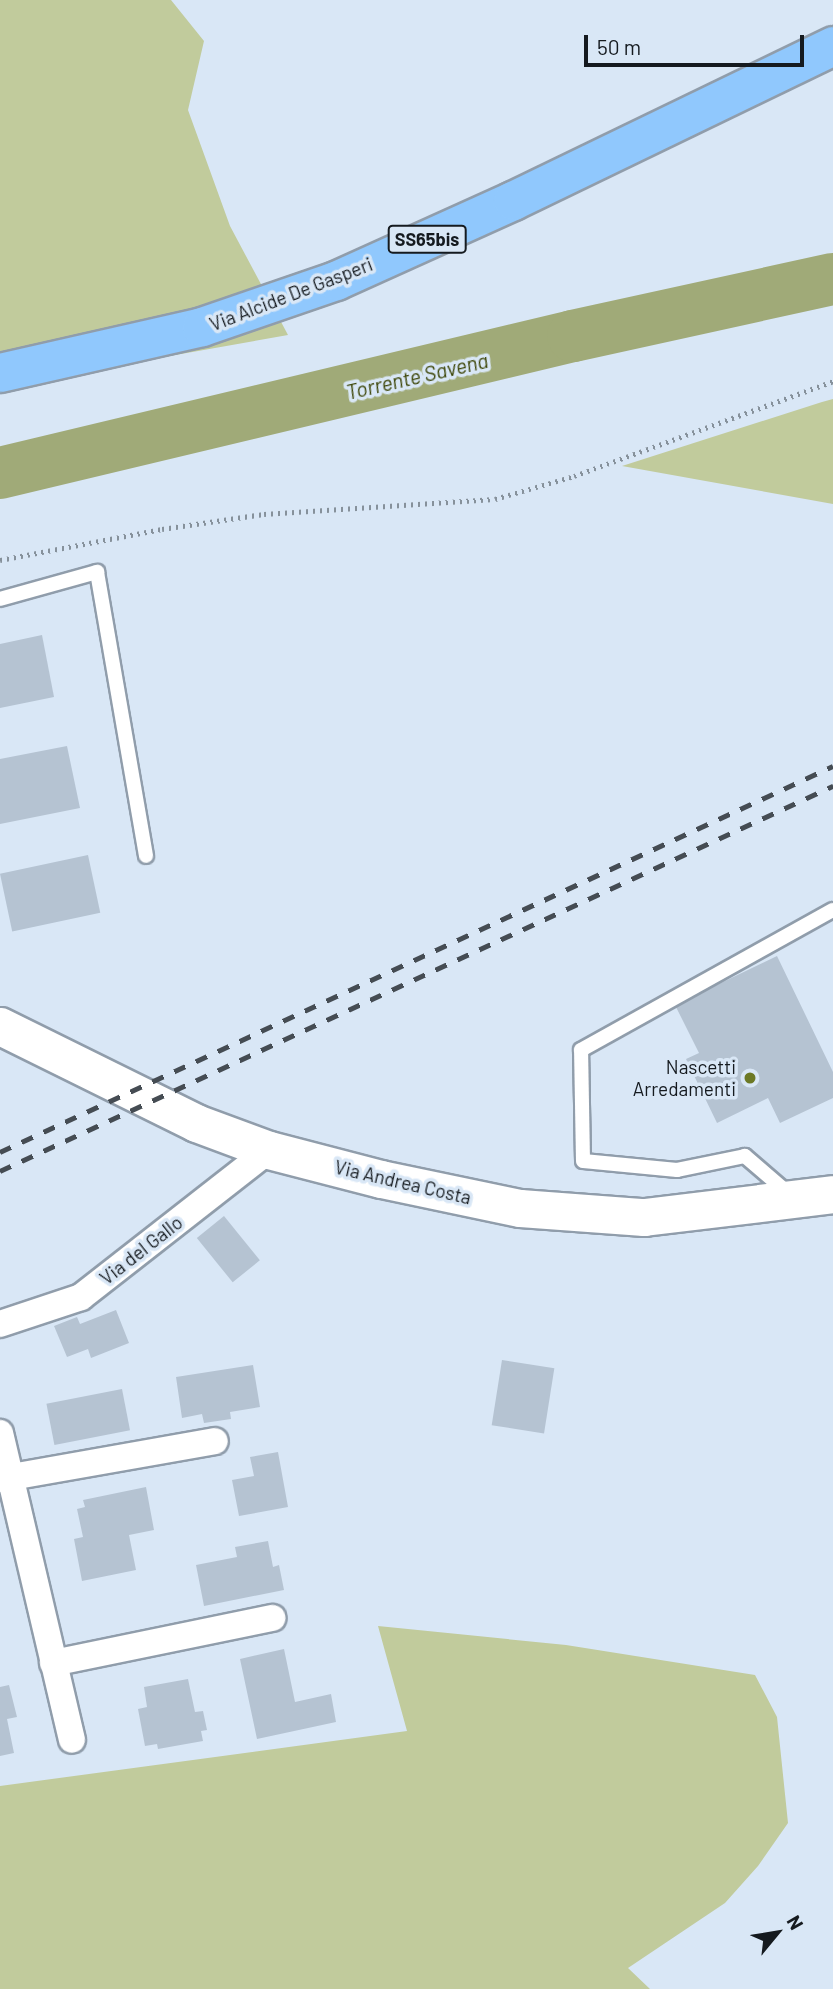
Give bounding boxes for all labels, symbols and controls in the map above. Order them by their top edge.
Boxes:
scale bar [588,21,808,65]
text: 50 m [597,34,641,59]
road number: SS65bis [387,225,467,254]
street label: Via Alcide De Gasperi [206,252,376,336]
water label: Torrente Savena [343,347,491,405]
place label: Nascetti Arredamenti [633,1056,736,1100]
marker: Nascetti Arredamenti [742,1070,758,1086]
street label: Via Andrea Costa [332,1155,474,1209]
street label: Via del Gallo [95,1211,187,1289]
north arrow [742,1898,812,1968]
text: N [782,1911,809,1933]

